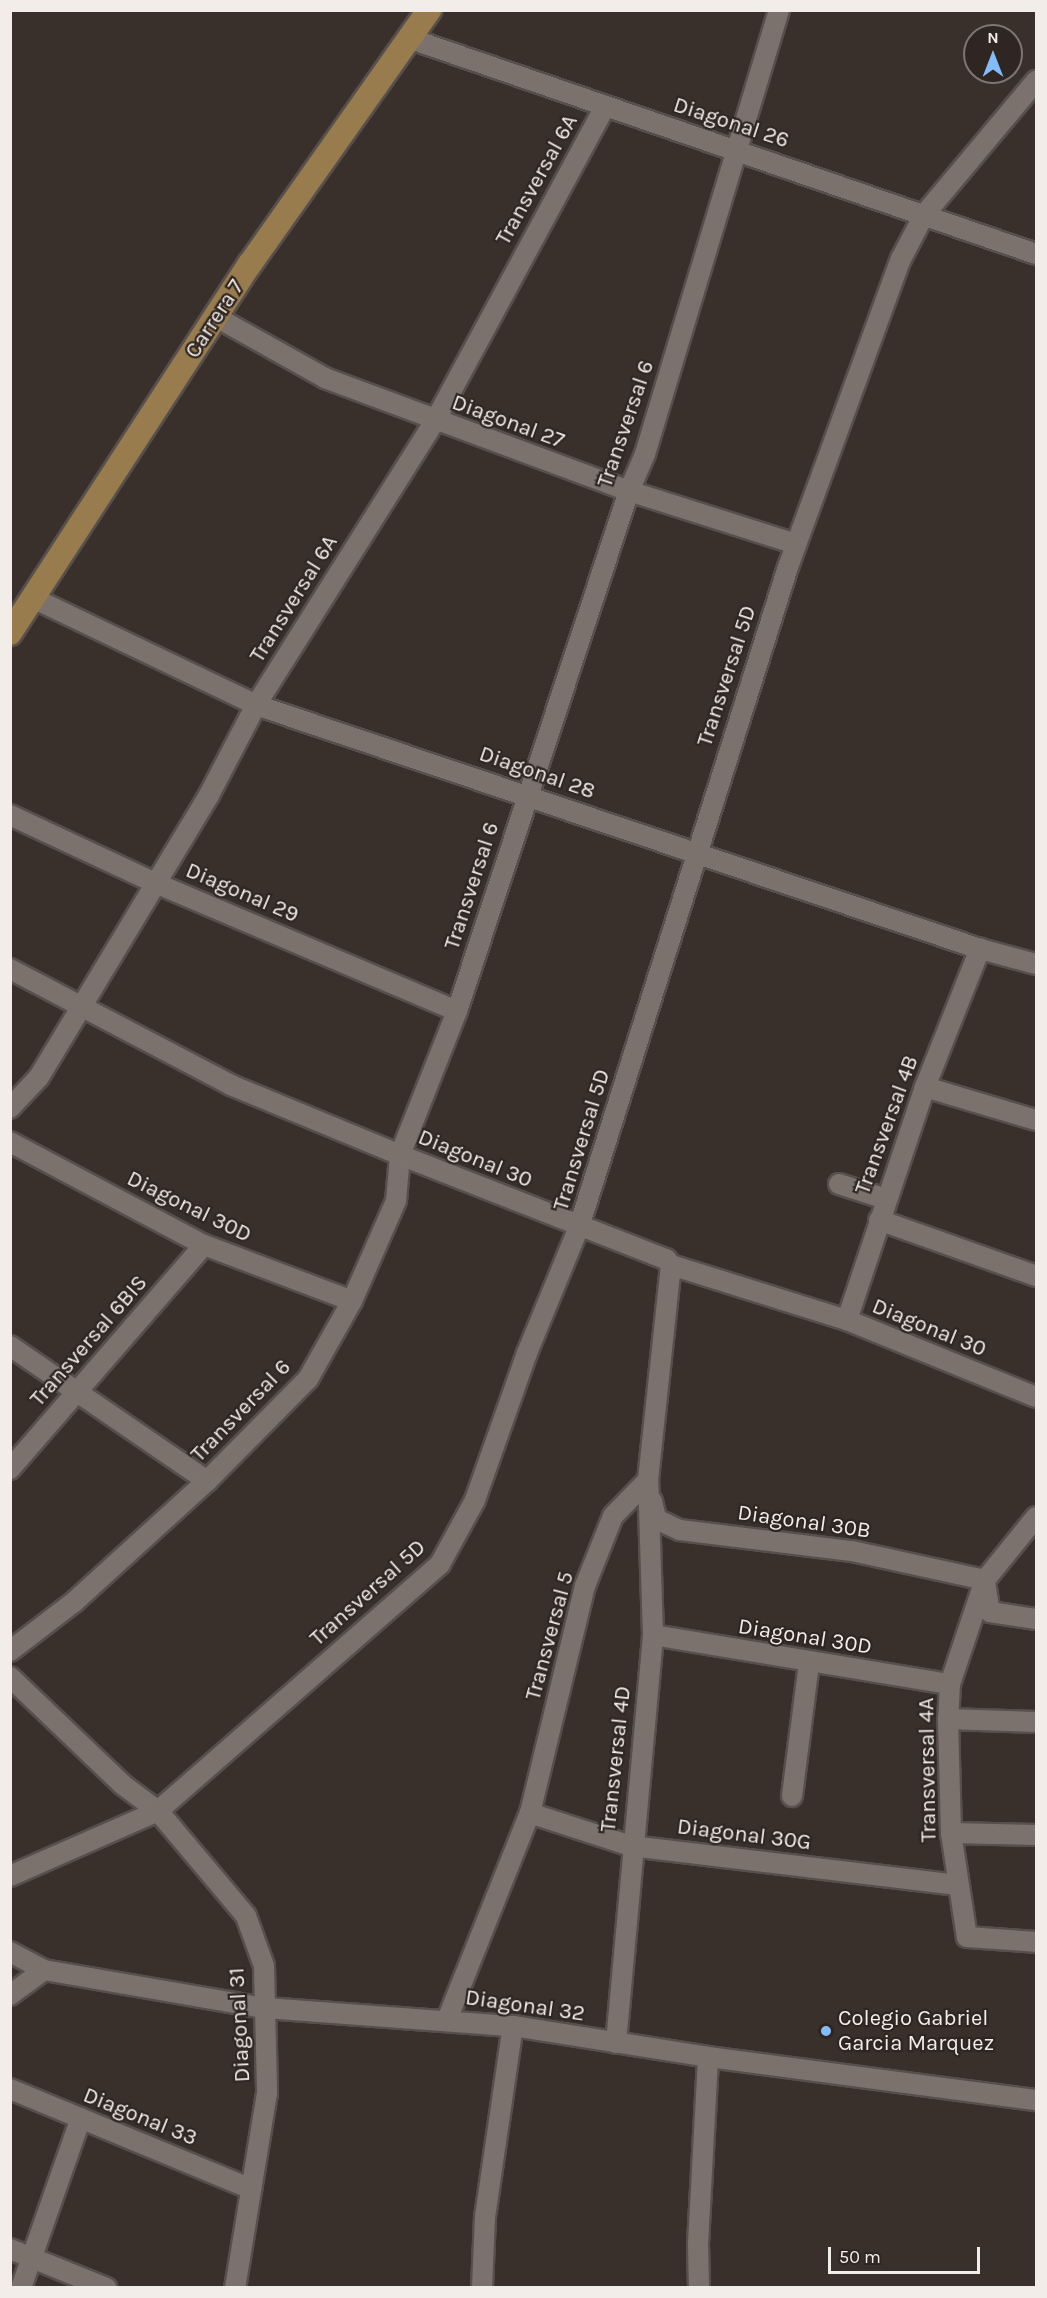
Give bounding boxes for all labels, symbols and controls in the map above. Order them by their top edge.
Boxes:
north arrow [963,24,1023,84]
text: N [987,28,999,47]
street label: Diagonal 26 [670,92,792,154]
street label: Transversal 6A [490,110,584,250]
street label: Carrera 7 [180,275,250,363]
street label: Transversal 6 [592,357,660,491]
street label: Diagonal 27 [448,390,568,454]
street label: Transversal 6A [244,531,344,667]
street label: Transversal 5D [692,602,762,750]
street label: Diagonal 28 [476,741,598,805]
street label: Transversal 6 [439,819,505,953]
street label: Diagonal 29 [182,857,302,929]
street label: Transversal 4B [850,1052,924,1198]
street label: Transversal 5D [548,1066,616,1214]
street label: Diagonal 30 [414,1124,536,1194]
street label: Diagonal 30D [123,1166,255,1248]
street label: Transversal 6BIS [25,1270,153,1412]
street label: Diagonal 30 [868,1293,990,1363]
street label: Transversal 6 [186,1354,296,1468]
street label: Diagonal 30B [736,1500,872,1544]
street label: Transversal 5D [305,1534,431,1652]
street label: Transversal 5 [520,1569,580,1703]
street label: Diagonal 30D [736,1613,874,1661]
street label: Transversal 4D [595,1685,637,1833]
street label: Transversal 4A [914,1697,942,1843]
street label: Diagonal 30G [676,1814,812,1856]
street label: Diagonal 31 [224,1967,256,2083]
street label: Diagonal 32 [464,1985,586,2027]
place label: Colegio Gabriel Garcia Marquez [838,2005,994,2056]
marker: Colegio Gabriel Garcia Marquez [819,2024,833,2038]
street label: Diagonal 33 [79,2082,201,2152]
scale bar [831,2235,982,2273]
text: 50 m [839,2246,881,2268]

